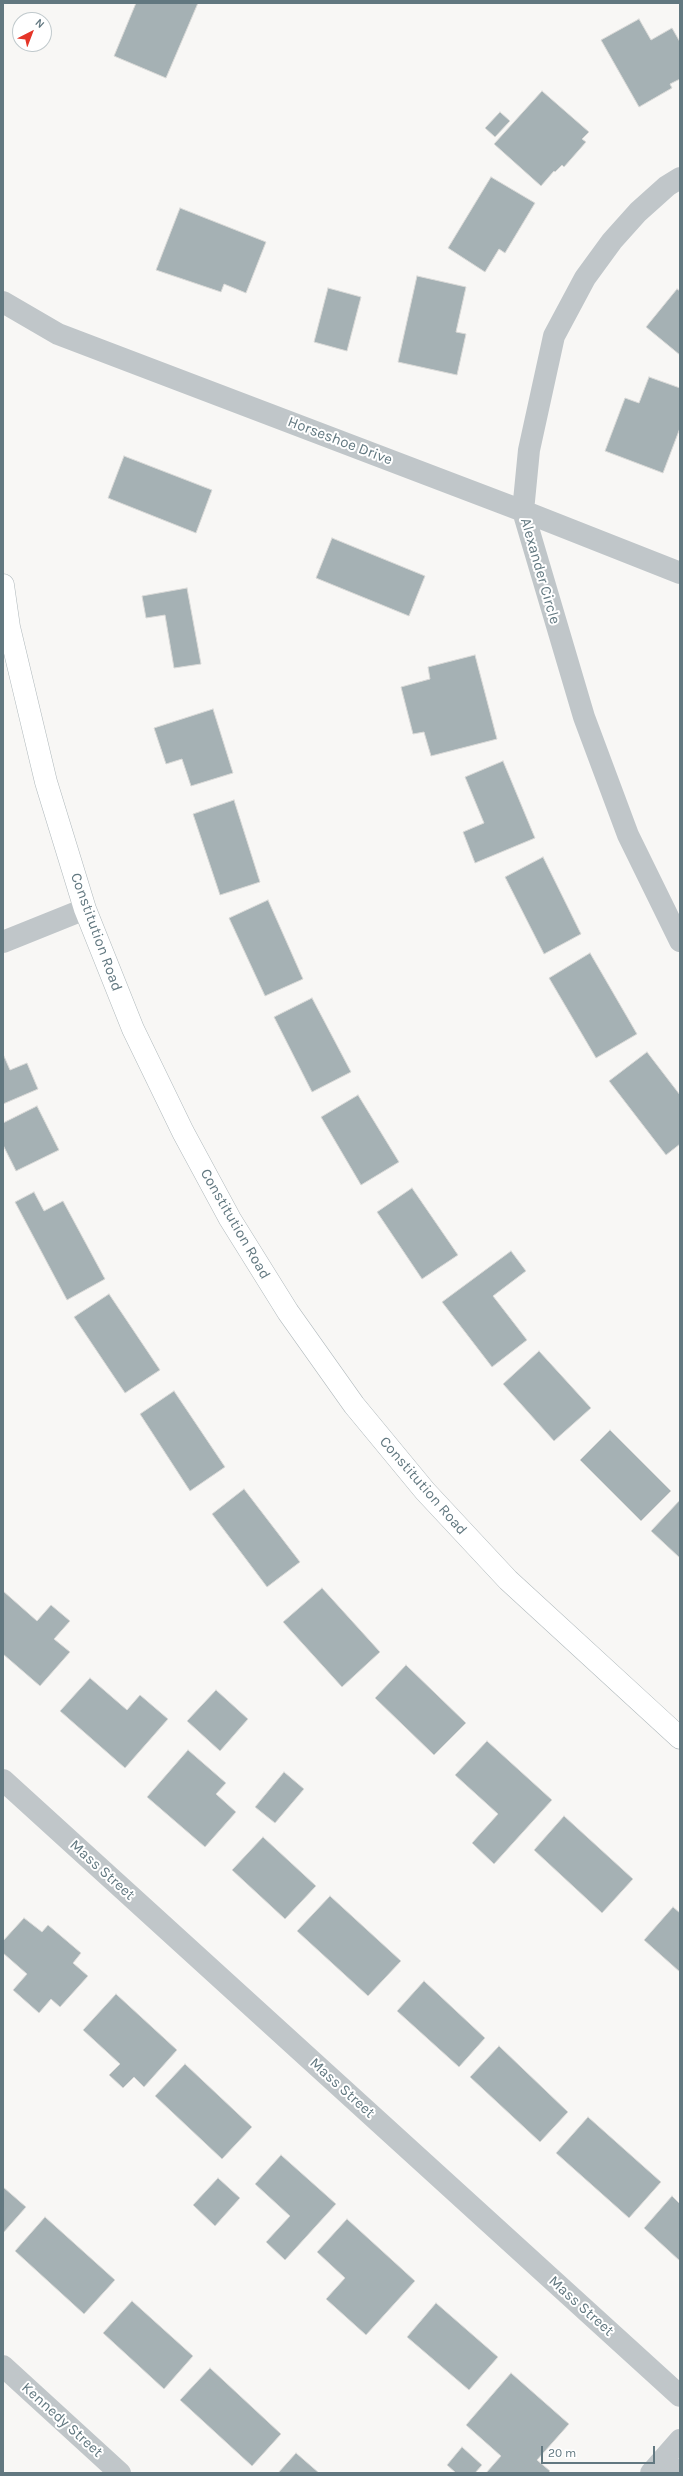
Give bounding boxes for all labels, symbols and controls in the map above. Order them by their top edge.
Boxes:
north arrow [12,12,52,52]
text: N [32,16,47,31]
street label: Horseshoe Drive [285,413,395,469]
street label: Alexander Circle [516,516,564,626]
street label: Constitution Road [66,870,126,994]
street label: Constitution Road [196,1166,274,1282]
street label: Constitution Road [375,1433,471,1539]
street label: Mass Street [66,1836,138,1904]
street label: Mass Street [306,2054,378,2122]
street label: Mass Street [545,2272,617,2340]
street label: Kennedy Street [18,2379,106,2461]
scale bar [543,2438,657,2464]
text: 20 m [548,2446,576,2460]

